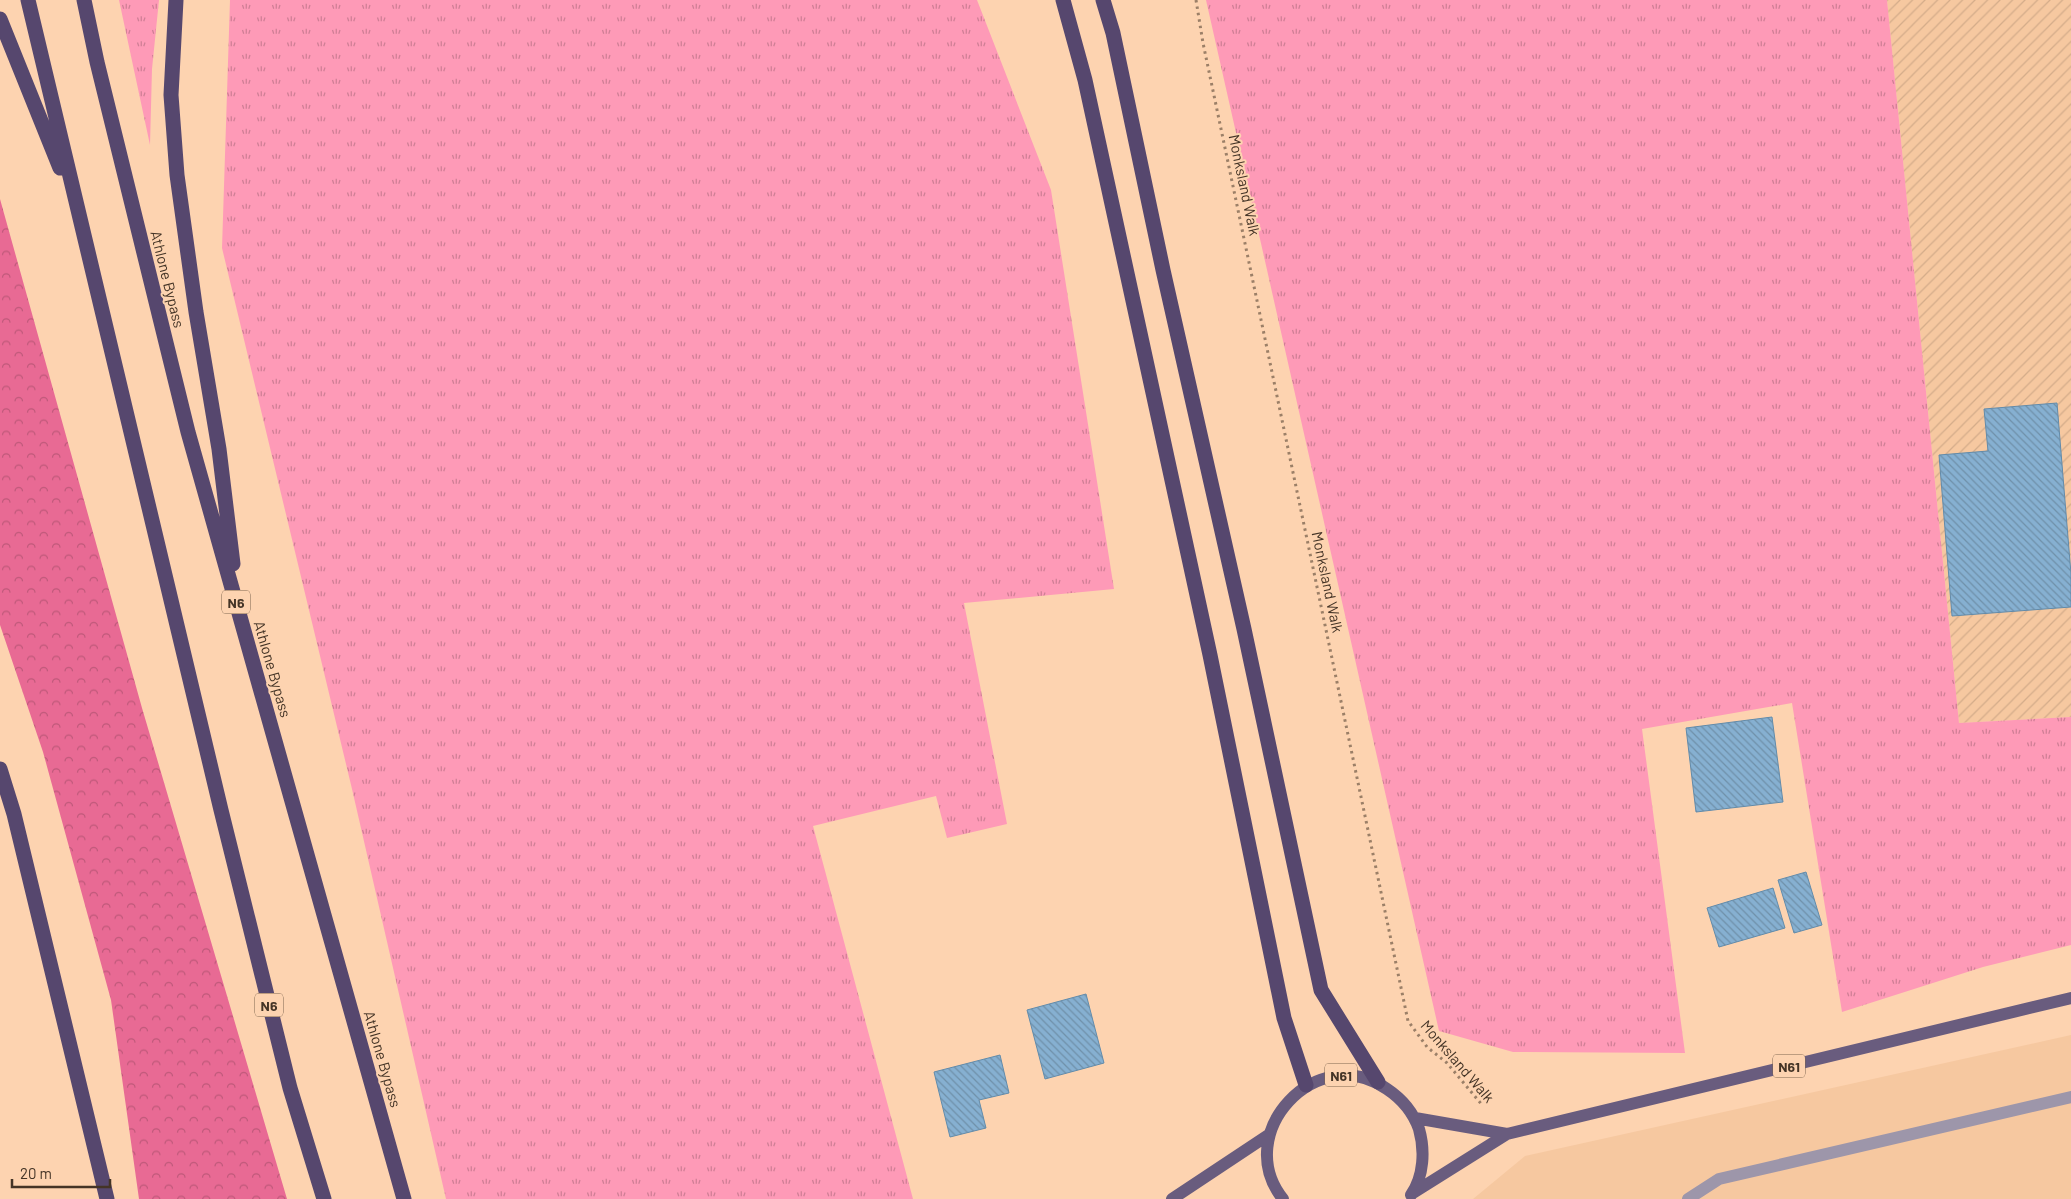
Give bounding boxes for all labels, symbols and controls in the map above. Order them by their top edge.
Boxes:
street label: Monksland Walk [1225,133,1265,238]
street label: Athlone Bypass [147,229,189,329]
street label: Monksland Walk [1308,530,1348,635]
road number: N6 [222,590,250,614]
street label: Athlone Bypass [251,619,295,719]
road number: N6 [255,994,283,1016]
street label: Athlone Bypass [361,1009,405,1109]
street label: Monksland Walk [1417,1016,1499,1106]
road number: N61 [1773,1054,1805,1078]
road number: N61 [1325,1064,1357,1086]
scale bar [12,1156,110,1188]
text: 20 m [20,1164,52,1182]

